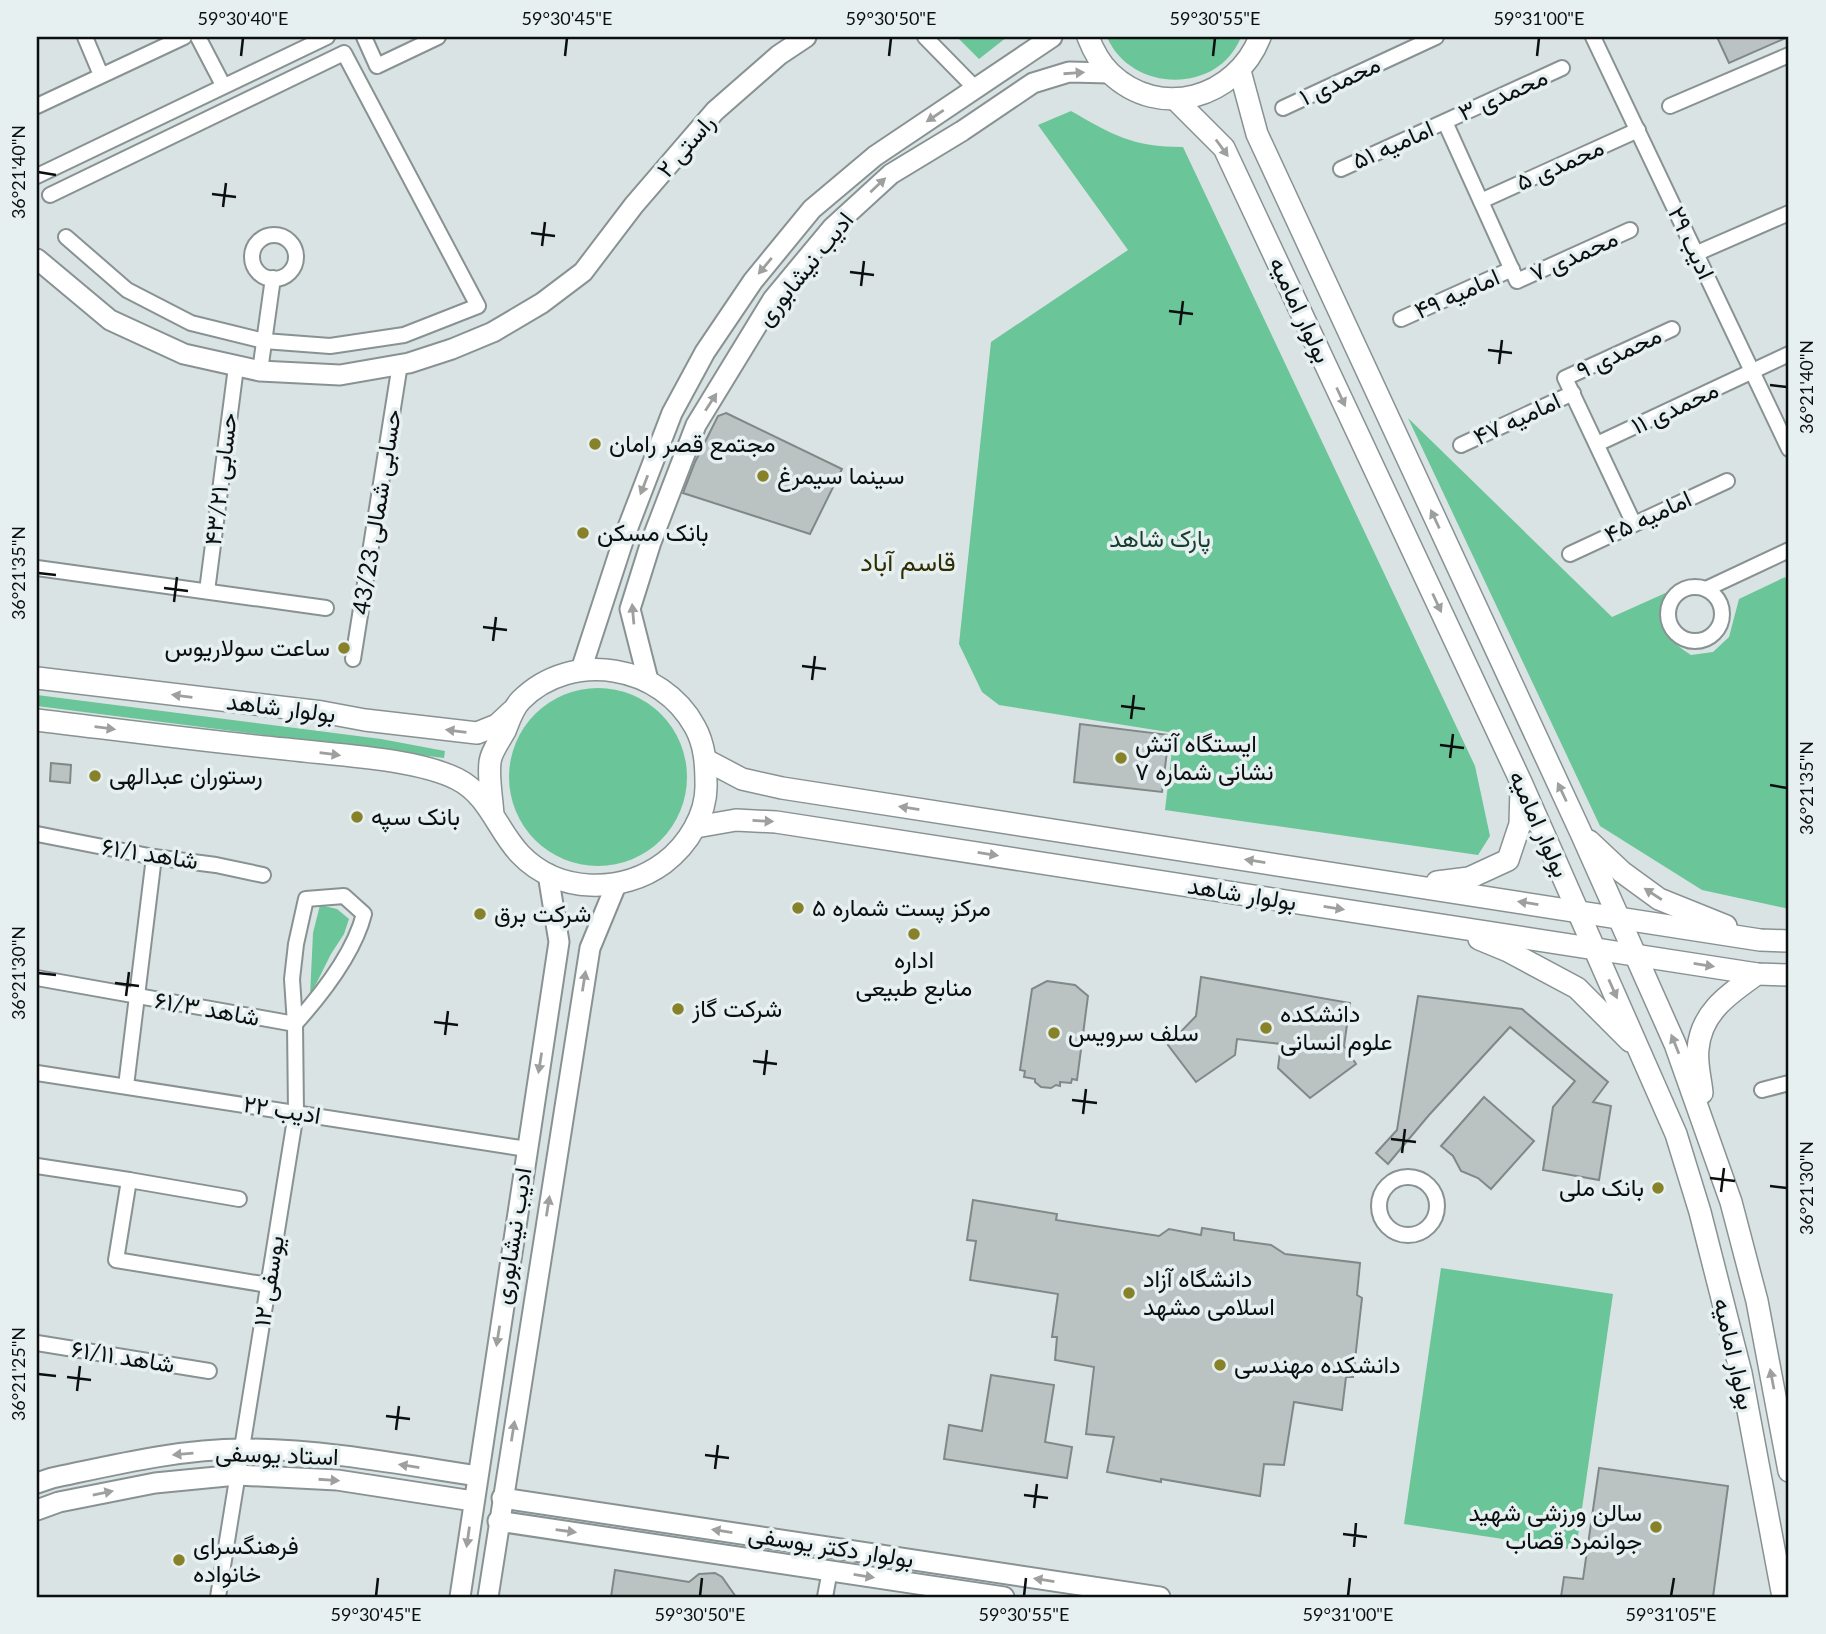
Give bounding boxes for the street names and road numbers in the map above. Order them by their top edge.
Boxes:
street label: محمدی ۱ [1294,48,1385,112]
street label: محمدی ۳ [1453,61,1552,127]
street label: راستی ۲ [650,108,722,184]
street label: امامیه ۵۱ [1347,113,1438,175]
street label: محمدی ۵ [1511,131,1608,197]
street label: ادیب ۲۹ [1662,201,1722,284]
street label: ادیب نیشابوری [749,205,860,332]
street label: محمدی ۷ [1525,222,1622,288]
street label: بولوار امامیه [1262,252,1339,368]
street label: امامیه ۴۹ [1409,261,1504,325]
street label: محمدی ۹ [1571,319,1666,385]
street label: محمدی ۱۱ [1626,374,1723,440]
street label: امامیه ۴۷ [1468,385,1565,451]
street label: حسابی شمالی 43/23 [345,407,407,617]
street label: حسابی ۴۳/۲۱ [197,411,243,547]
street label: امامیه ۴۵ [1599,483,1696,549]
street label: بولوار شاهد [225,685,338,730]
street label: بولوار امامیه [1502,765,1577,882]
street label: شاهد ۶۱/۱ [100,831,200,874]
street label: بولوار شاهد [1185,870,1299,917]
street label: شاهد ۶۱/۳ [153,984,262,1031]
street label: ادیب ۲۲ [241,1088,323,1130]
street label: ادیب نیشابوری [486,1165,539,1306]
street label: یوسفی ۱۲ [246,1233,291,1329]
street label: بولوار امامیه [1707,1295,1762,1413]
street label: شاهد ۶۱/۱۱ [70,1333,177,1378]
street label: استاد یوسفی [215,1437,339,1472]
street label: بولوار دکتر یوسفی [746,1518,916,1575]

